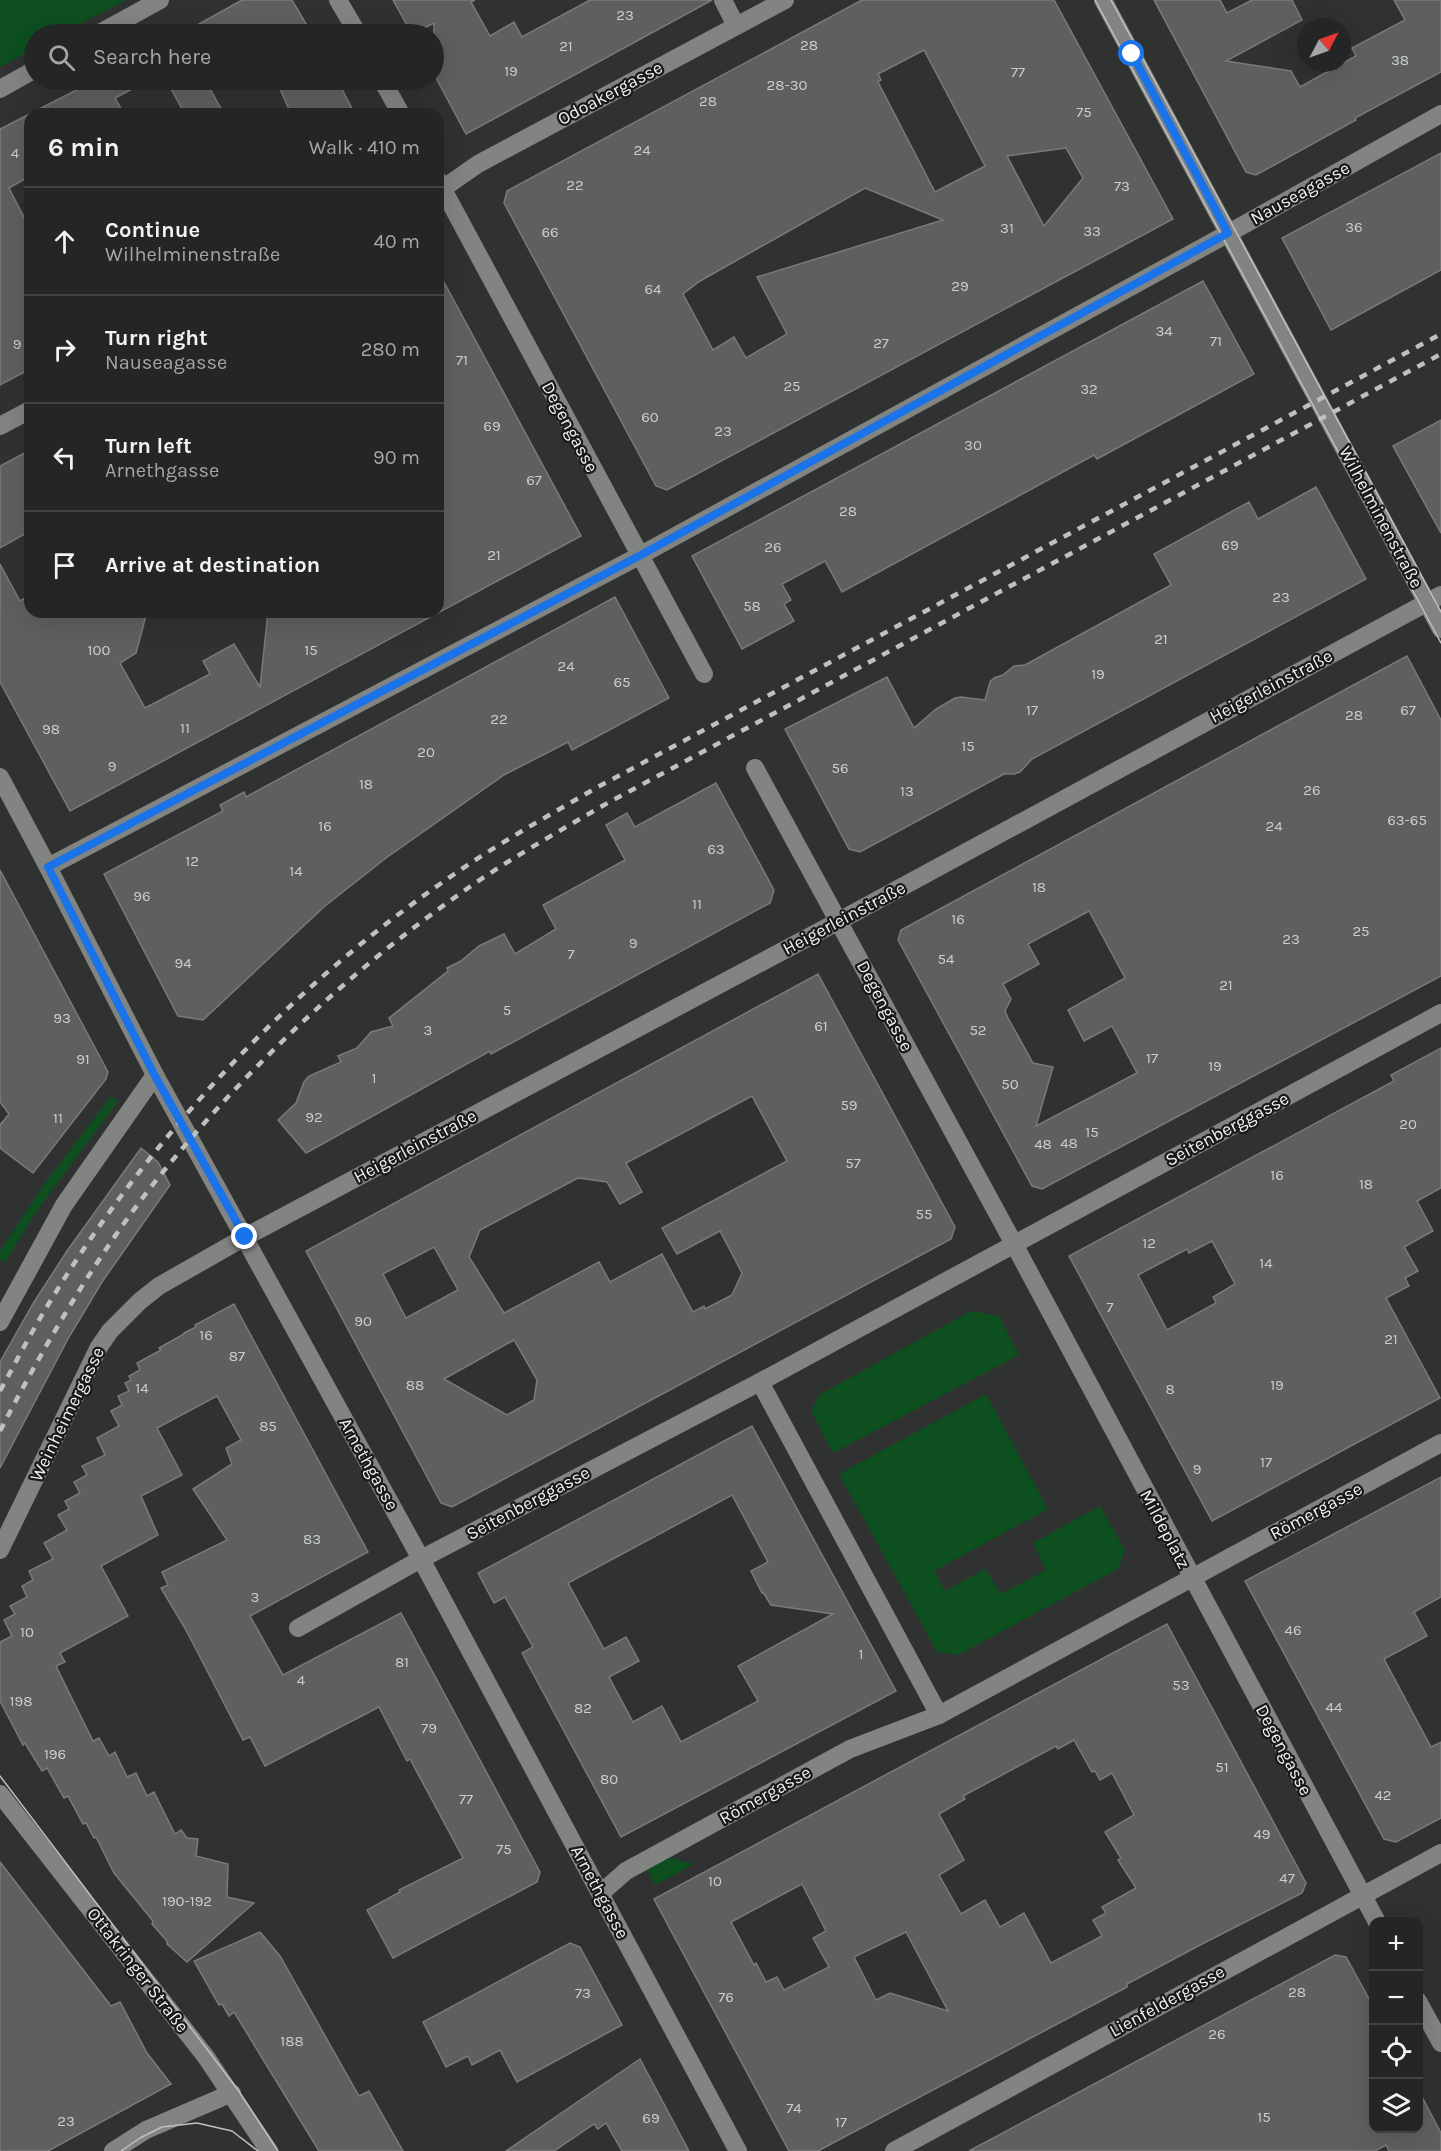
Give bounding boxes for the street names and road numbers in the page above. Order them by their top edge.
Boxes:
street label: Odoakergasse [554,56,666,130]
street label: Nauseagasse [1247,157,1353,229]
street label: Degengasse [537,378,603,476]
street label: Wilhelminenstraße [1334,442,1428,592]
street label: Heigerleinstraße [1206,644,1336,728]
street label: Heigerleinstraße [779,876,909,960]
street label: Degengasse [852,957,918,1055]
street label: Seitenberggasse [1161,1087,1293,1171]
street label: Heigerleinstraße [350,1104,480,1188]
street label: Weinheimergasse [25,1343,109,1485]
street label: Arnethgasse [334,1414,404,1514]
street label: Seitenberggasse [462,1461,594,1545]
street label: Römergasse [1266,1477,1366,1545]
street label: Mildeplatz [1135,1486,1195,1572]
street label: Degengasse [1251,1701,1317,1799]
street label: Römergasse [715,1761,815,1829]
street label: Arnethgasse [566,1841,634,1943]
street label: Ottakringer Straße [82,1903,194,2037]
street label: Lienfeldergasse [1105,1960,1229,2042]

